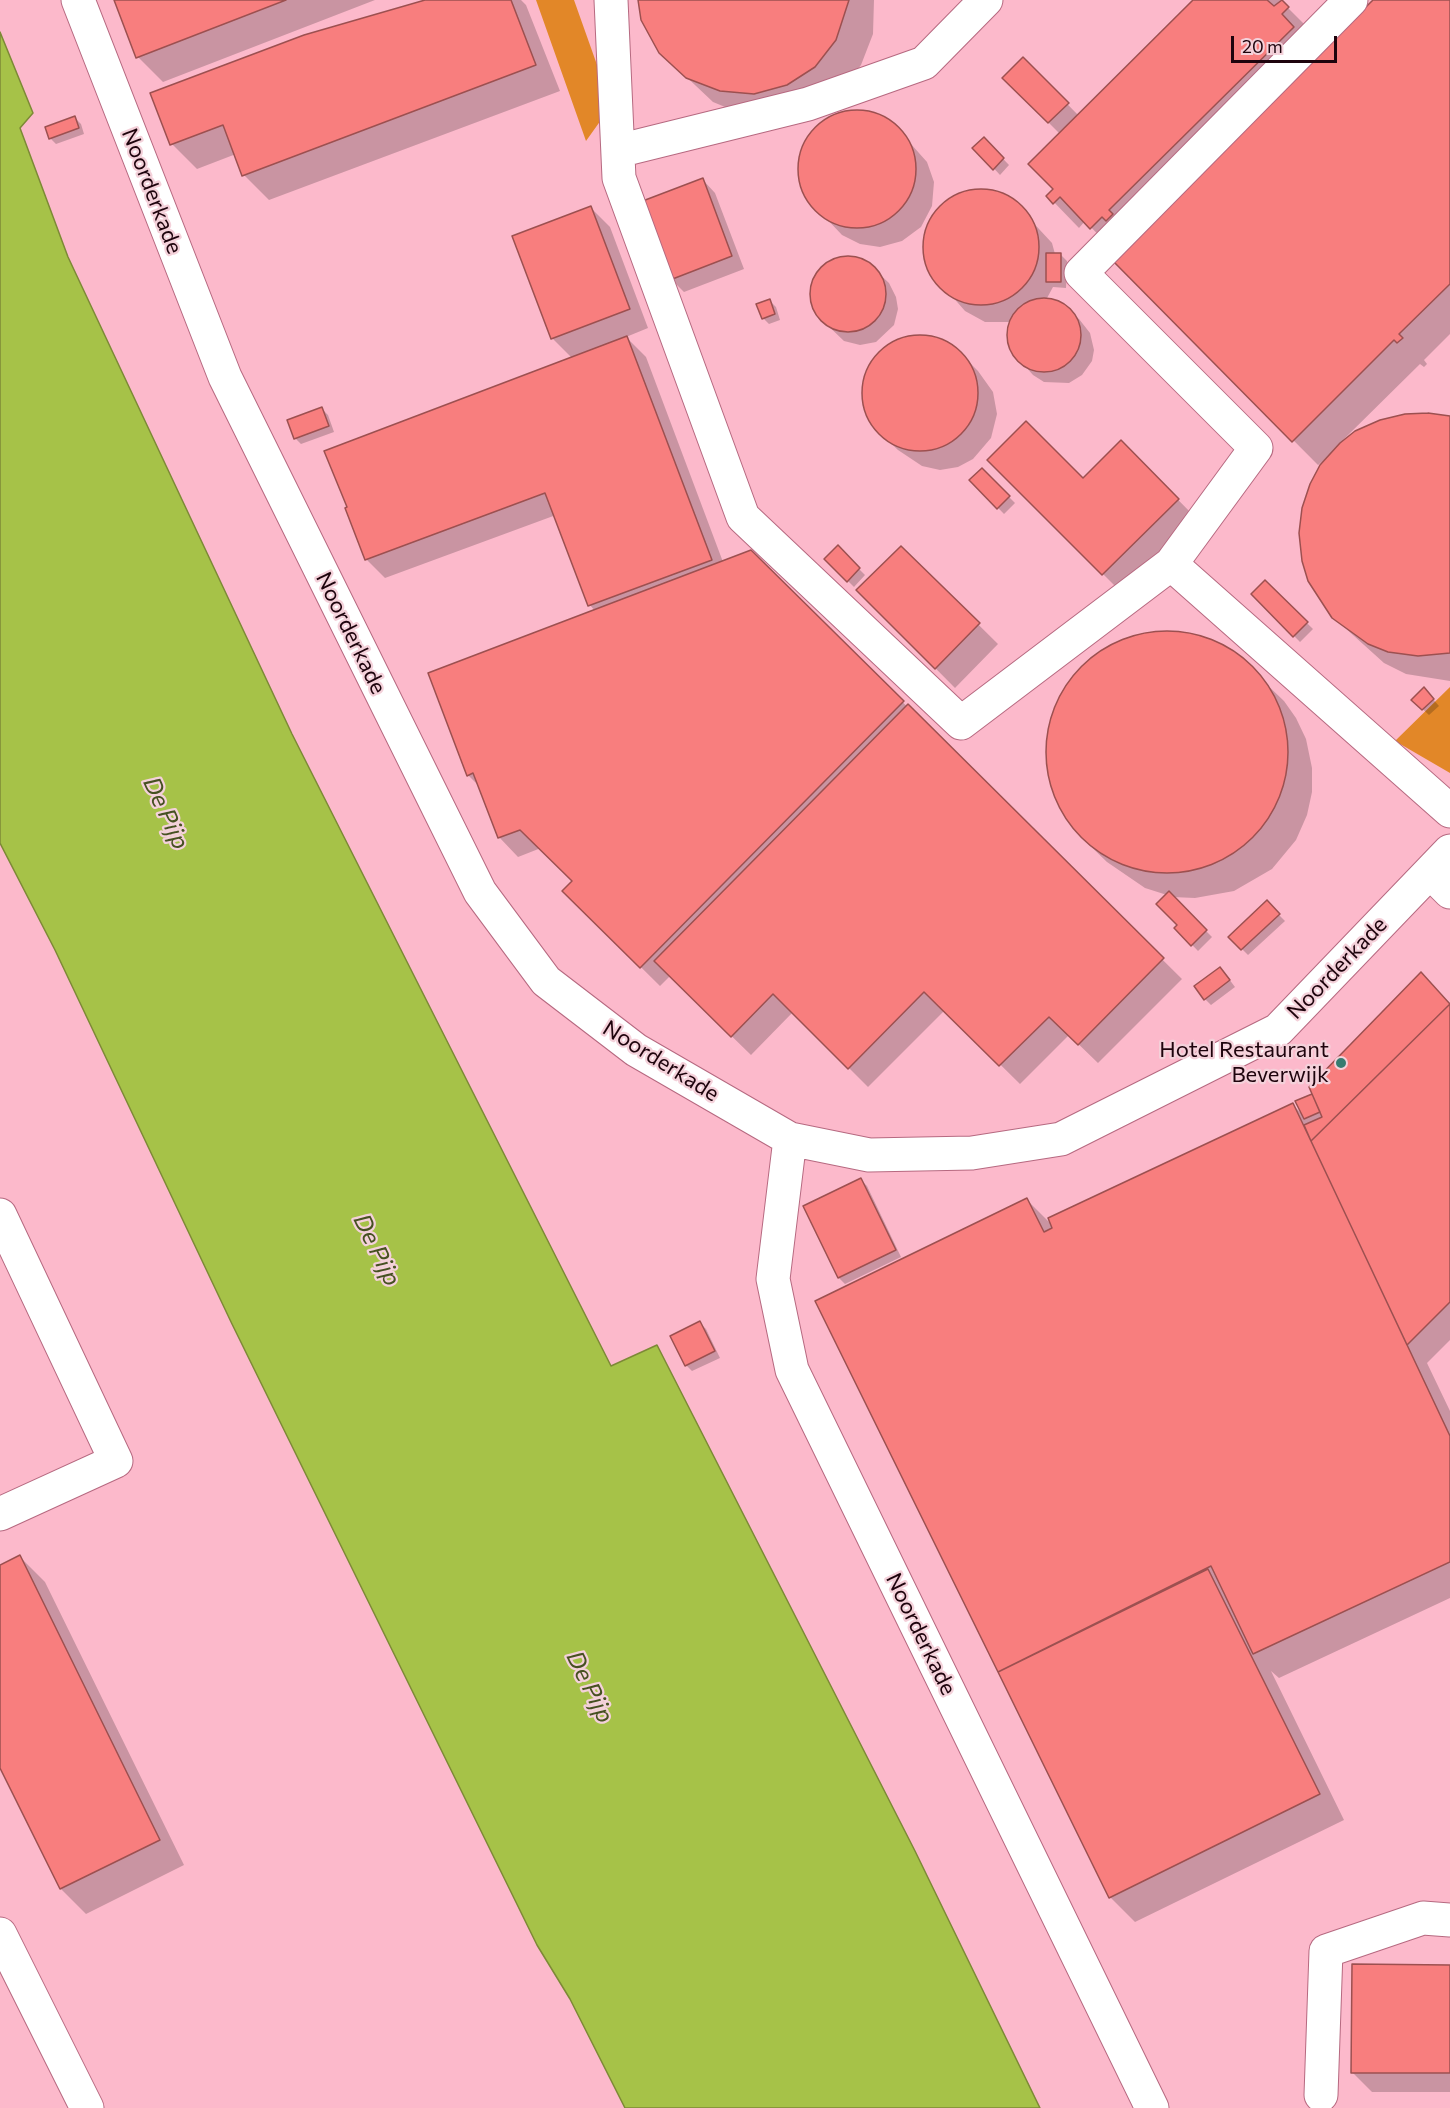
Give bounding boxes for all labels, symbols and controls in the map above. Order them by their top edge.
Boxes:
scale bar [1234,24,1340,62]
text: 20 m [1242,35,1283,57]
street label: Noorderkade [116,125,188,257]
street label: Noorderkade [310,568,392,698]
water label: De Pijp [137,772,195,854]
street label: Noorderkade [1282,911,1392,1025]
street label: Noorderkade [598,1015,724,1107]
place label: Hotel Restaurant Beverwijk [1159,1037,1329,1088]
marker: Hotel Restaurant Beverwijk [1334,1056,1348,1070]
water label: De Pijp [347,1209,407,1291]
street label: Noorderkade [880,1569,962,1699]
water label: De Pijp [560,1646,620,1728]

